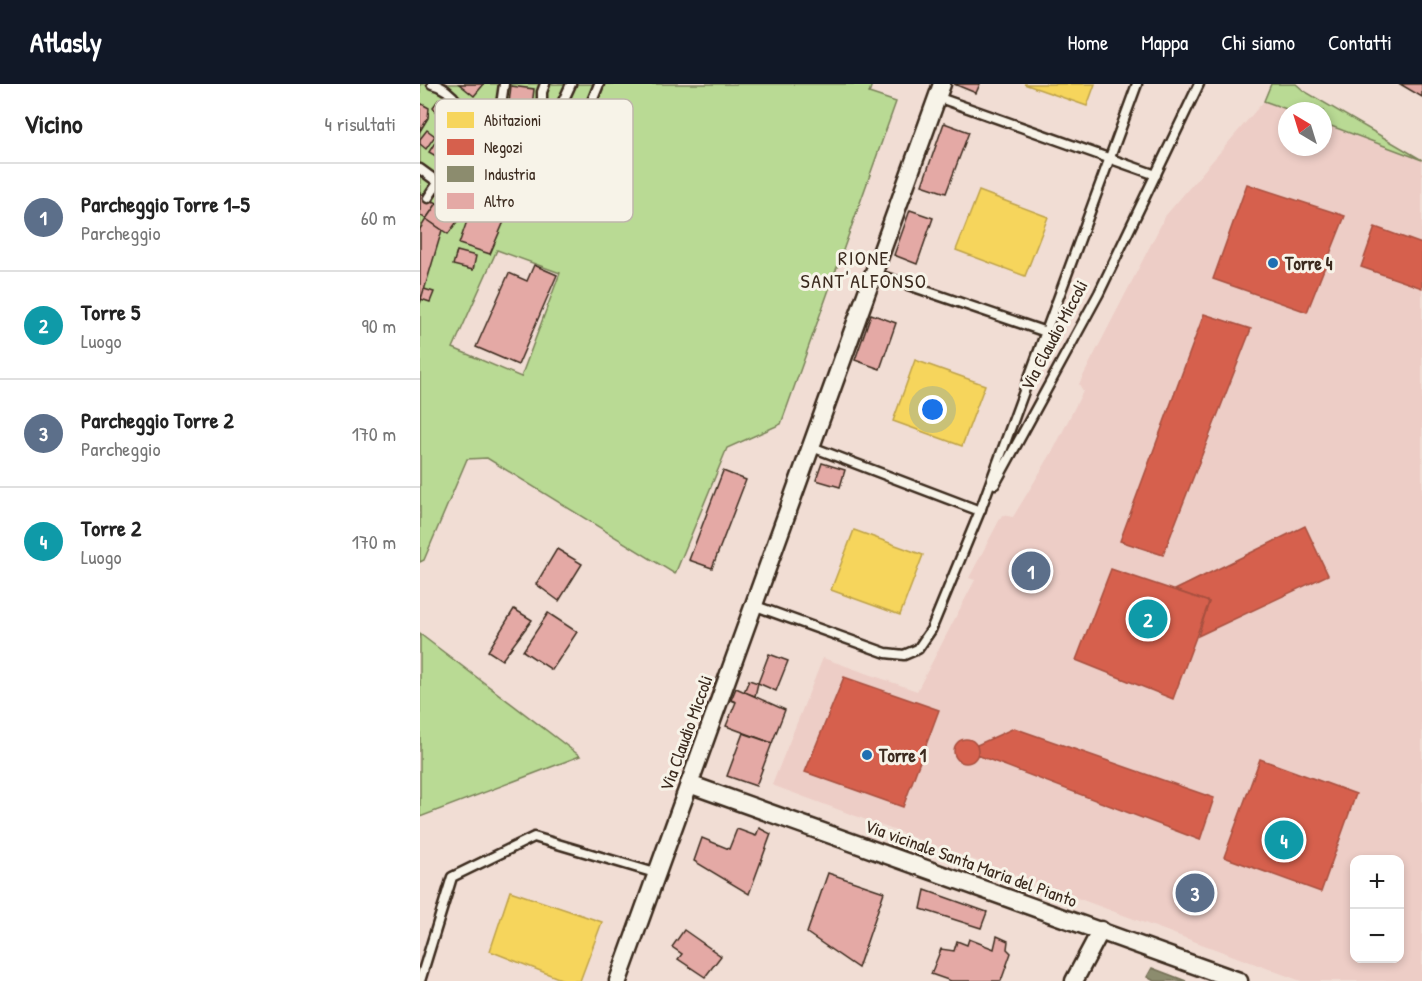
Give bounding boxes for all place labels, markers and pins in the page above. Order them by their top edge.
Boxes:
place label: Torre 4 [1284,251,1333,276]
marker: Torre 4 [1266,256,1280,270]
pin: 1 [1012,548,1050,594]
pin: 2 [1128,596,1168,642]
place label: Torre 1 [878,743,927,768]
marker: Torre 1 [860,748,874,762]
pin: 4 [1264,818,1304,862]
pin: 3 [1176,870,1214,916]

